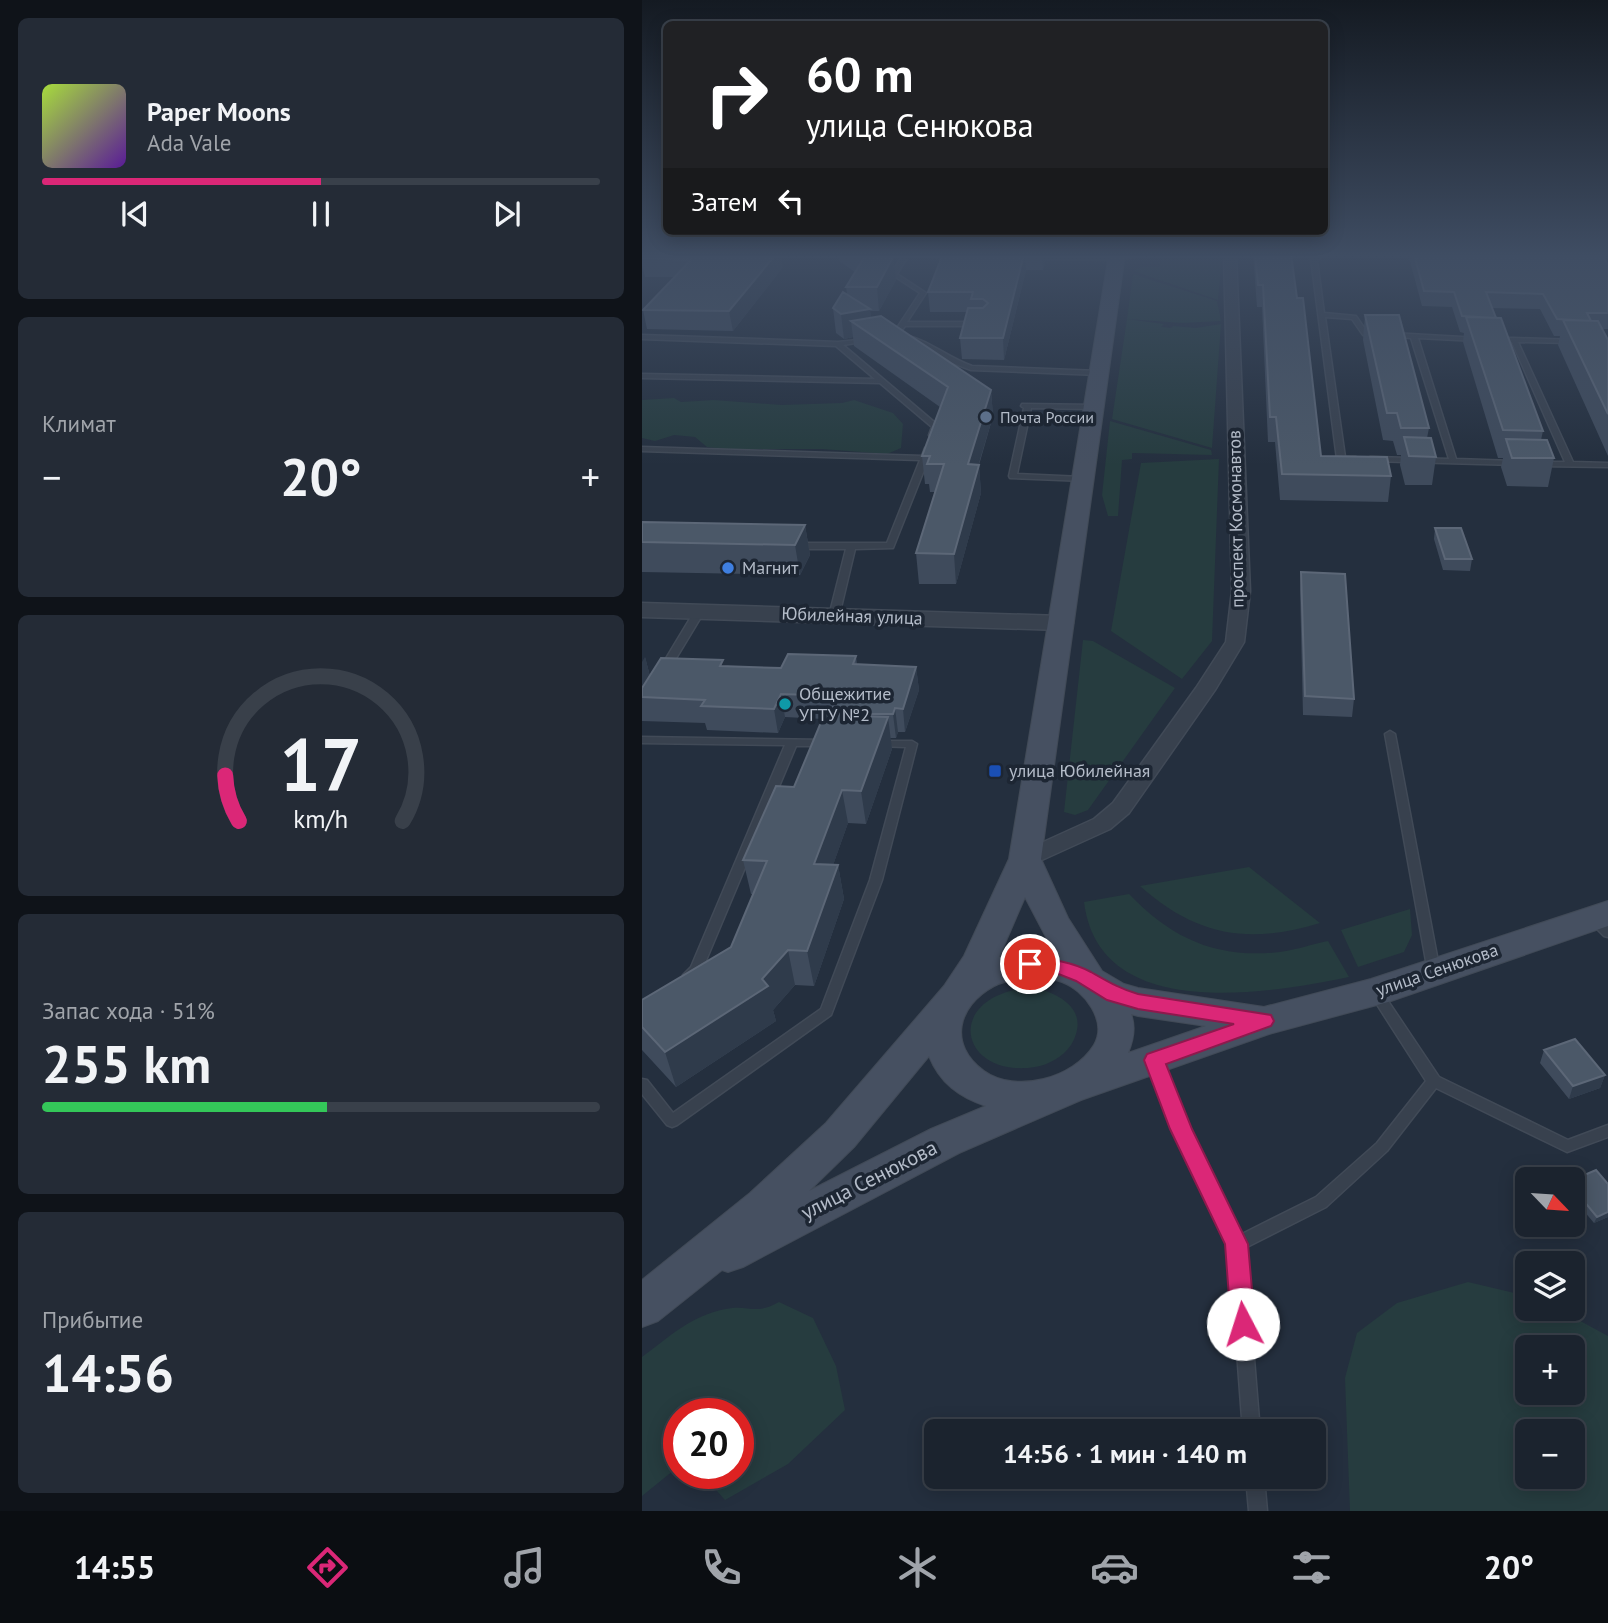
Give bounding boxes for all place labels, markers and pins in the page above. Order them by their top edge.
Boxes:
place label: Почта России [1000,407,1094,427]
marker: Почта России [978,409,994,425]
place label: Магнит [742,556,799,579]
marker: Магнит [720,560,736,576]
place label: Общежитие УГТУ №2 [799,682,891,726]
marker: Общежитие УГТУ №2 [777,696,793,712]
place label: улица Юбилейная [1009,759,1150,782]
marker: улица Юбилейная [987,763,1003,779]
pin [1000,934,1060,994]

